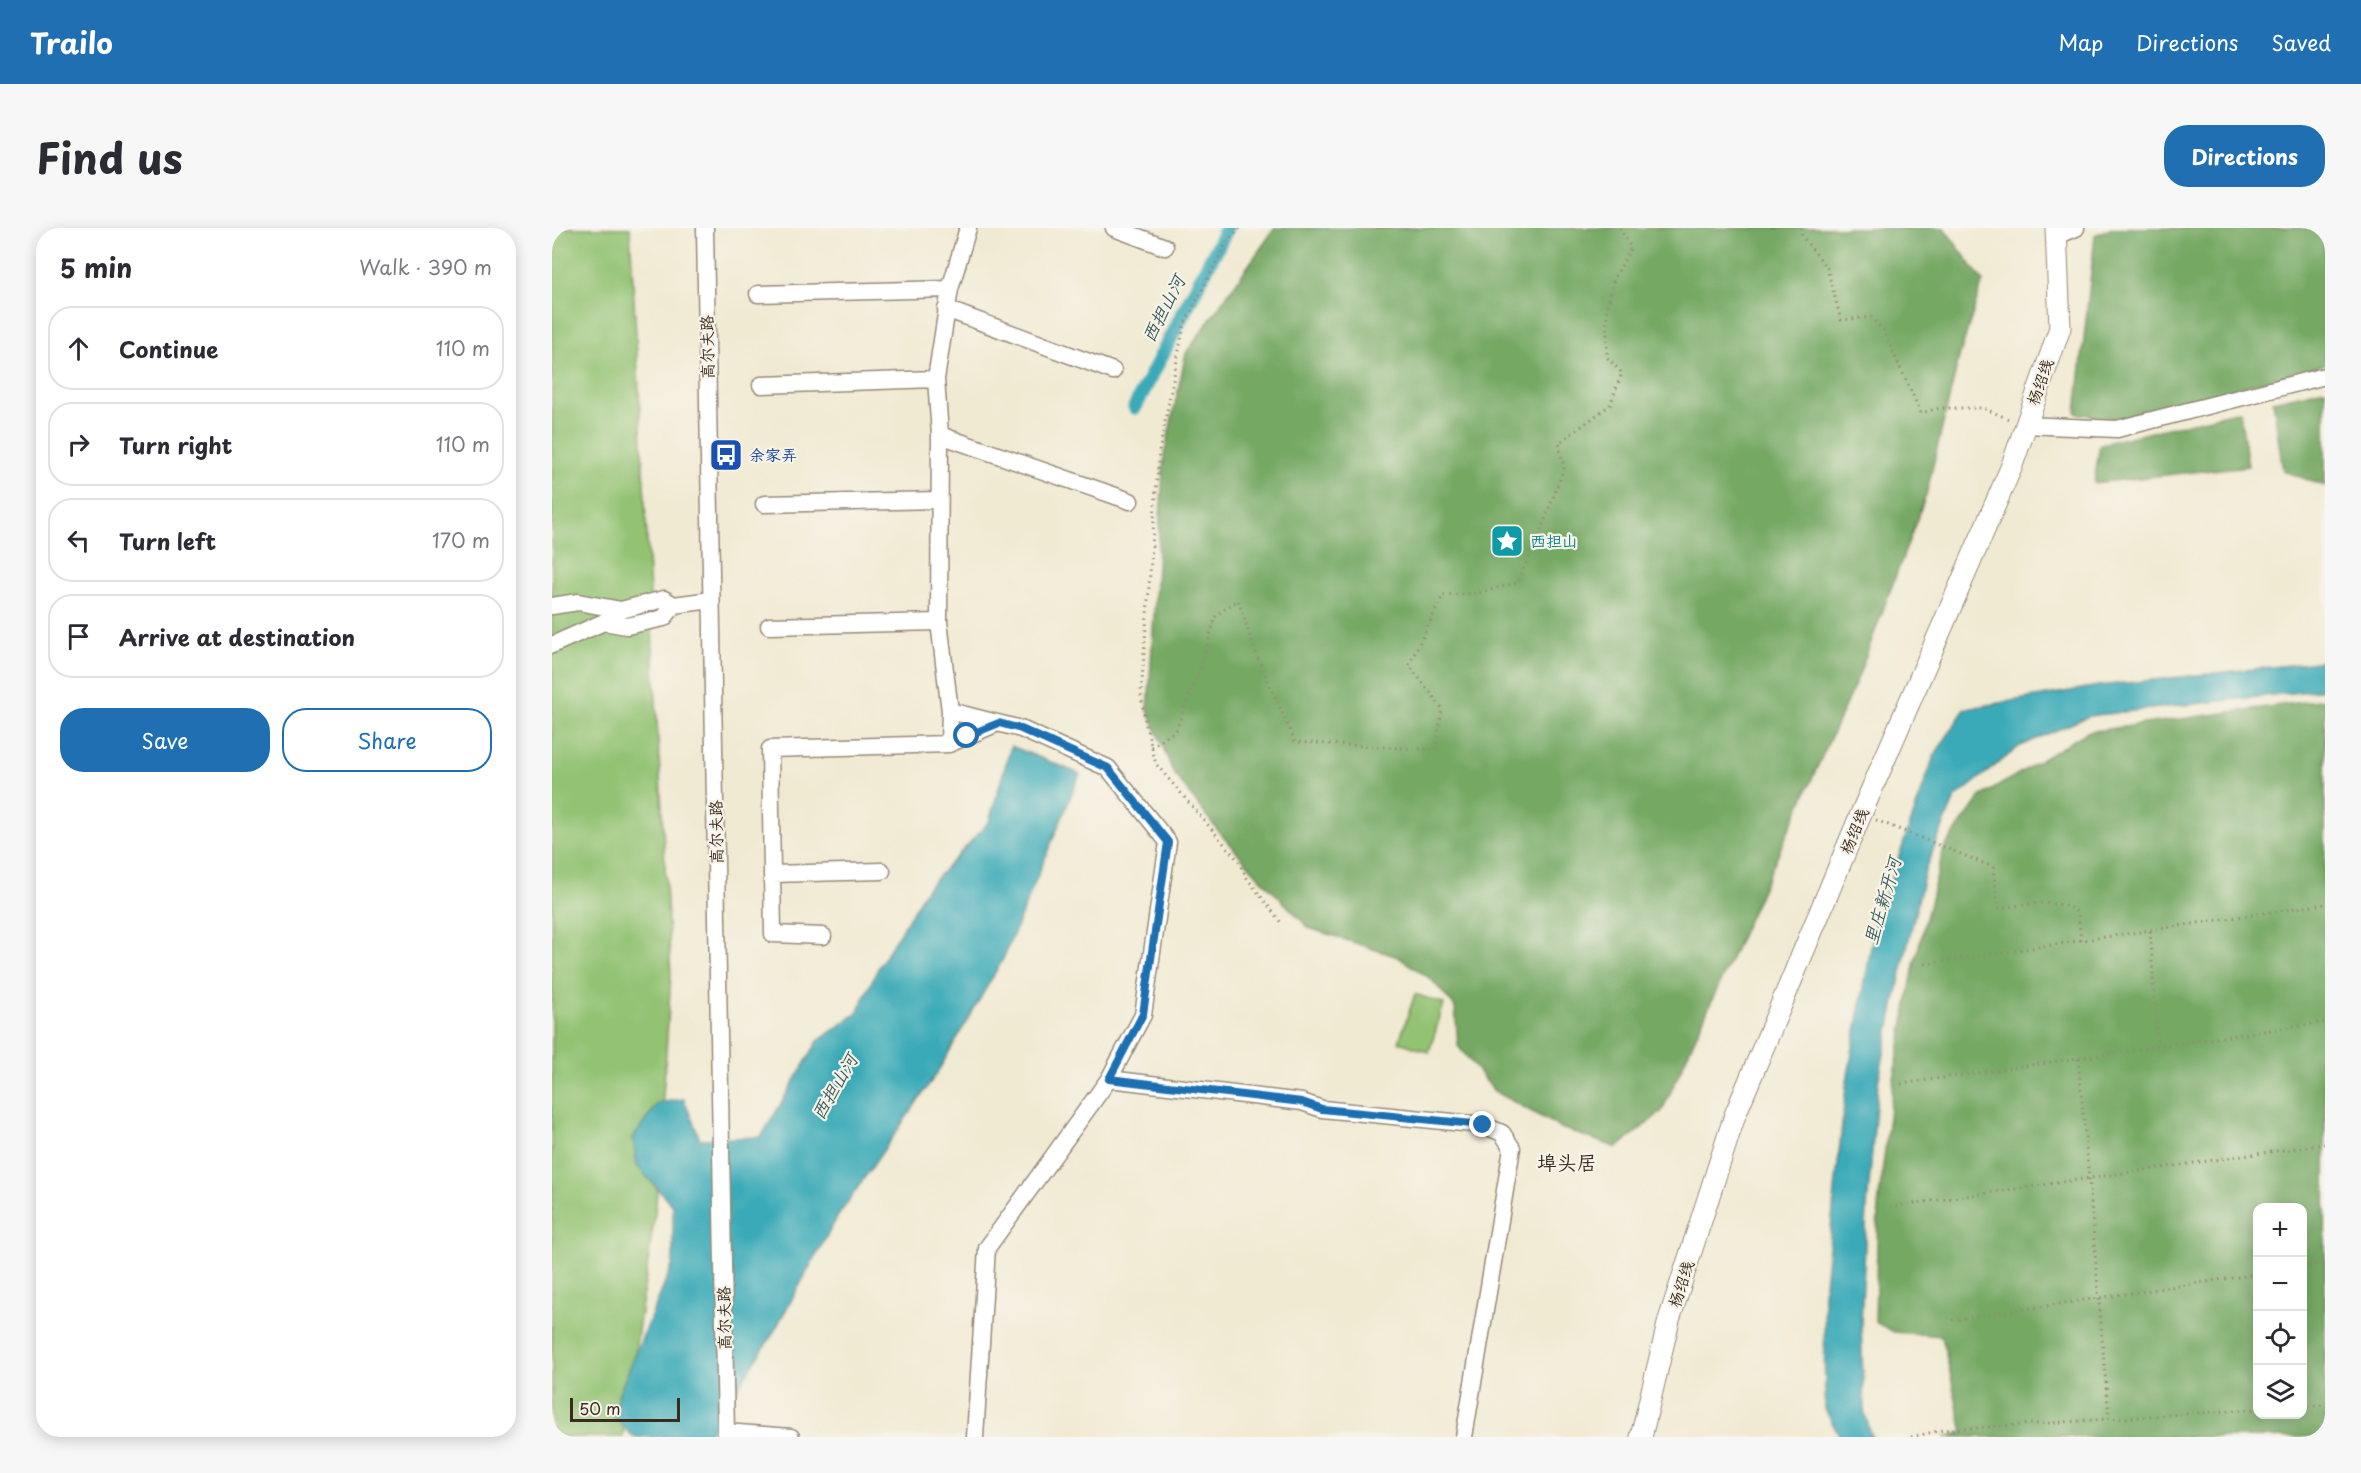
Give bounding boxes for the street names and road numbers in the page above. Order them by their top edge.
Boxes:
street label: 高尔夫路 [693,315,719,379]
street label: 杨绍线 [2020,355,2059,408]
street label: 高尔夫路 [702,800,728,864]
street label: 杨绍线 [1833,804,1874,857]
street label: 杨绍线 [1661,1257,1699,1310]
street label: 高尔夫路 [710,1286,736,1350]

